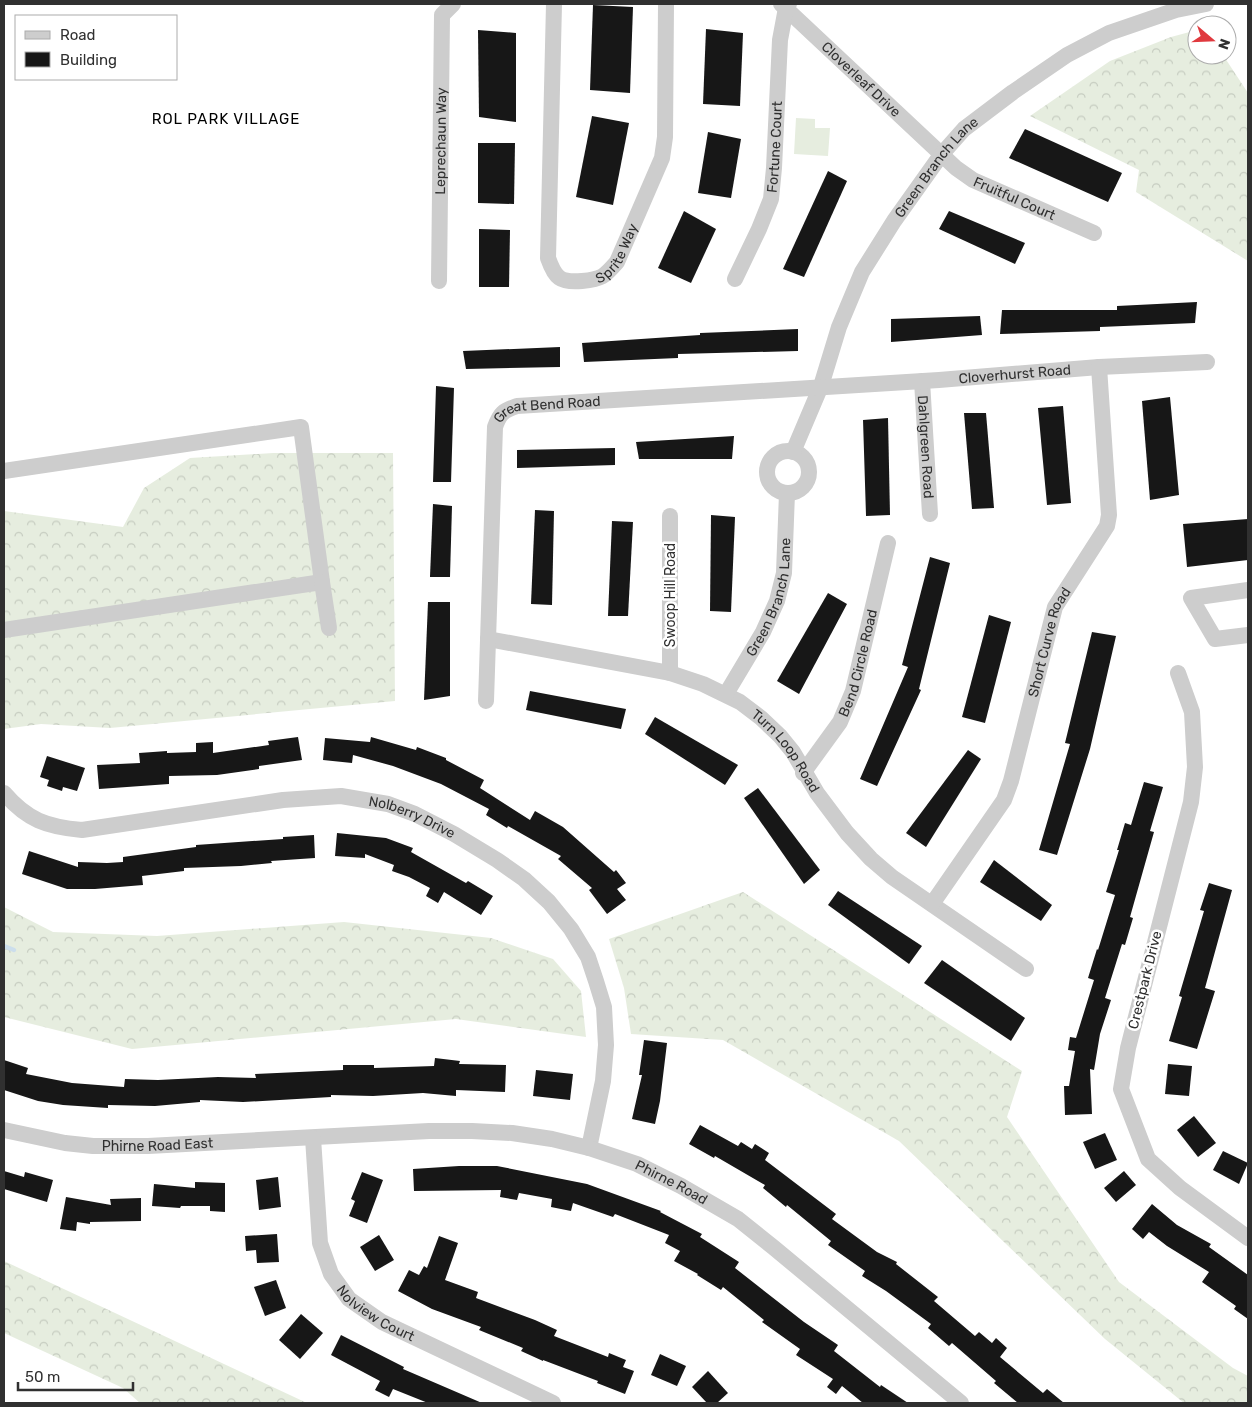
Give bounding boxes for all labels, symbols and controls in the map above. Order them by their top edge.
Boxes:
legend [15,15,178,80]
north arrow [1187,15,1237,65]
text: Road [60,26,96,44]
text: N [1214,37,1233,52]
street label: Cloverleaf Drive [818,38,905,121]
text: Building [60,51,117,69]
street label: Leprechaun Way [431,87,450,195]
street label: Fortune Court [763,100,786,193]
district label: ROL PARK VILLAGE [152,110,300,128]
street label: Green Branch Lane [891,113,982,221]
street label: Fruitful Court [971,173,1059,224]
street label: Sprite Way [593,221,641,287]
street label: Cloverhurst Road [958,361,1072,387]
street label: Great Bend Road [490,392,601,426]
street label: Dahlgreen Road [914,395,938,499]
street label: Green Branch Lane [742,537,794,659]
street label: Swoop Hill Road [662,543,679,647]
street label: Short Curve Road [1024,584,1074,699]
street label: Bend Circle Road [835,607,881,719]
street label: Turn Loop Road [748,706,823,796]
street label: Nolberry Drive [367,792,458,842]
street label: Crestpark Drive [1125,929,1165,1031]
street label: Phirne Road East [102,1134,214,1155]
street label: Phirne Road [633,1156,711,1208]
street label: Nolview Court [333,1282,418,1345]
scale bar [18,1360,132,1392]
text: 50 m [25,1368,60,1386]

